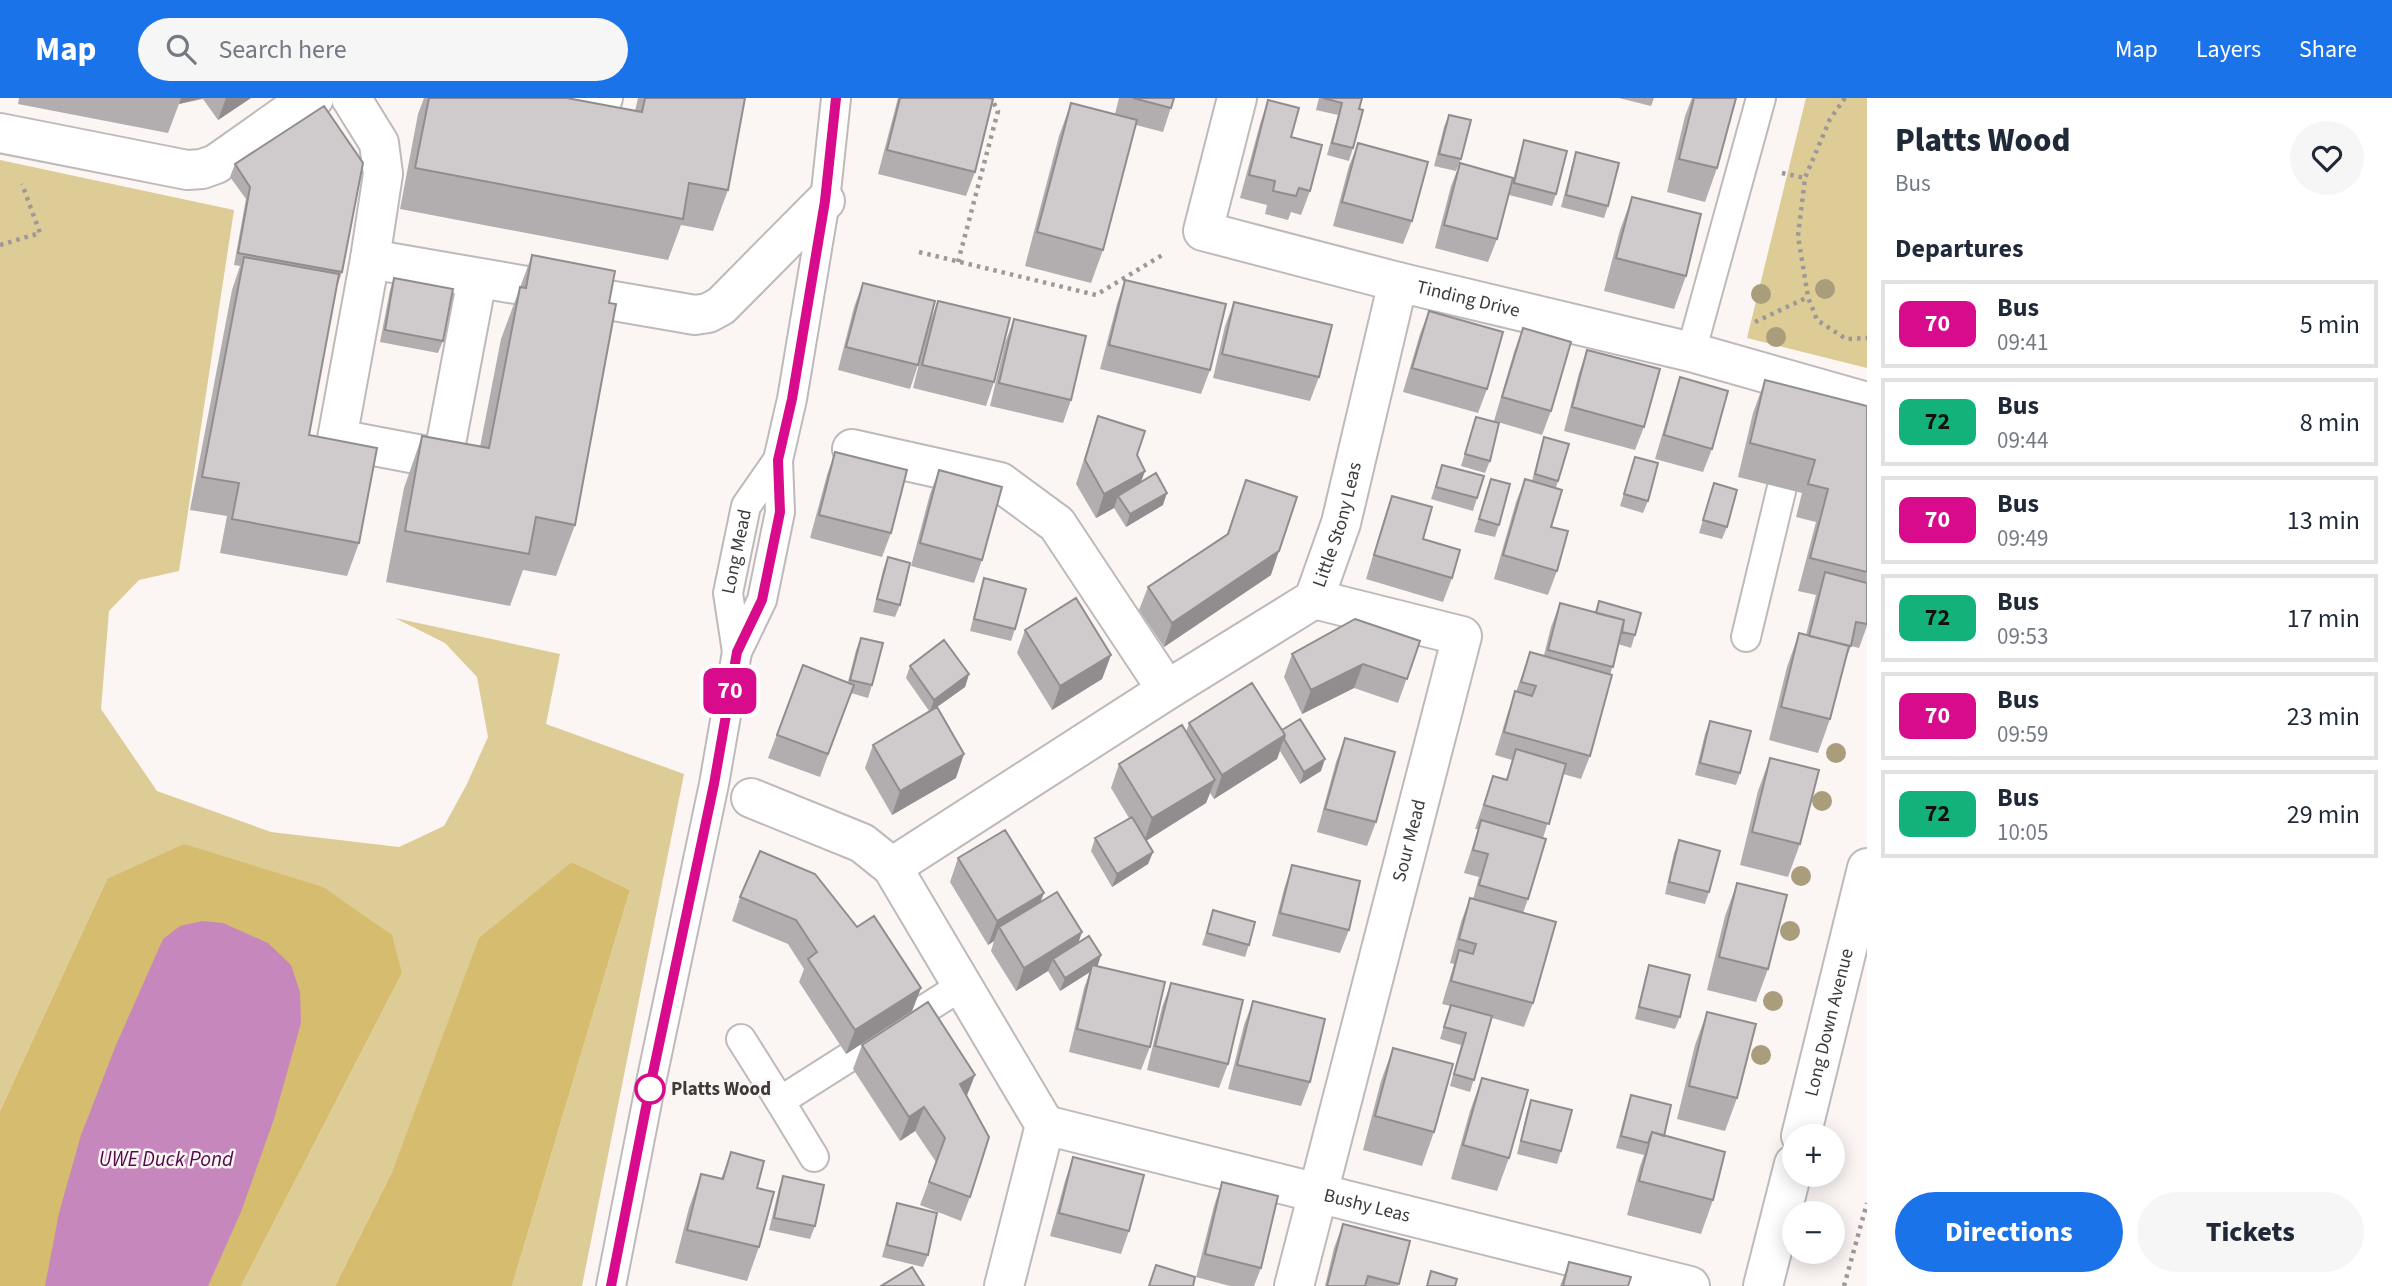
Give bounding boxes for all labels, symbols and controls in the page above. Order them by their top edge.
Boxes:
search box [138,18,628,81]
text: Map [35,26,96,73]
icon: search [162,30,200,68]
text: Search here [218,31,347,68]
text: Map [2115,32,2158,67]
text: Layers [2196,32,2261,67]
text: Share [2299,32,2357,67]
text: Platts Wood [1895,117,2070,164]
button: heart [2290,121,2364,195]
text: Bus [1895,167,1931,200]
text: Departures [1895,230,2023,267]
street label: Tinding Drive [1414,273,1523,324]
text: Bus [1997,289,2039,326]
text: 70 [1925,306,1950,341]
text: 5 min [2300,306,2360,343]
text: 09:41 [1997,326,2048,359]
text: Bus [1997,387,2039,424]
text: 72 [1925,404,1950,439]
text: 8 min [2300,404,2360,441]
text: 09:44 [1997,424,2048,457]
street label: Little Stony Leas [1306,459,1368,591]
text: Bus [1997,485,2039,522]
text: 70 [1925,502,1950,537]
text: 13 min [2287,502,2360,539]
street label: Long Mead [715,507,759,597]
text: 09:49 [1997,522,2048,555]
text: Bus [1997,583,2039,620]
text: 72 [1925,600,1950,635]
text: 17 min [2287,600,2360,637]
text: 09:53 [1997,620,2048,653]
line badge: 70 [698,668,762,714]
text: 70 [717,673,743,708]
text: Bus [1997,681,2039,718]
text: 70 [1925,698,1950,733]
text: 23 min [2287,698,2360,735]
text: 09:59 [1997,718,2048,751]
text: Bus [1997,779,2039,816]
street label: Sour Mead [1385,796,1433,885]
text: 72 [1925,796,1950,831]
text: 29 min [2287,796,2360,833]
text: 10:05 [1997,816,2048,849]
street label: Long Down Avenue [1798,946,1860,1099]
marker: Platts Wood [635,1074,665,1104]
place label: Platts Wood [671,1076,771,1103]
map controls [1782,1124,1845,1264]
button: + [1782,1124,1845,1187]
water label: UWE Duck Pond [99,1144,234,1174]
street label: Bushy Leas [1321,1182,1413,1229]
button: Directions [1895,1192,2123,1272]
button: Tickets [2137,1192,2364,1272]
button: − [1782,1201,1845,1264]

